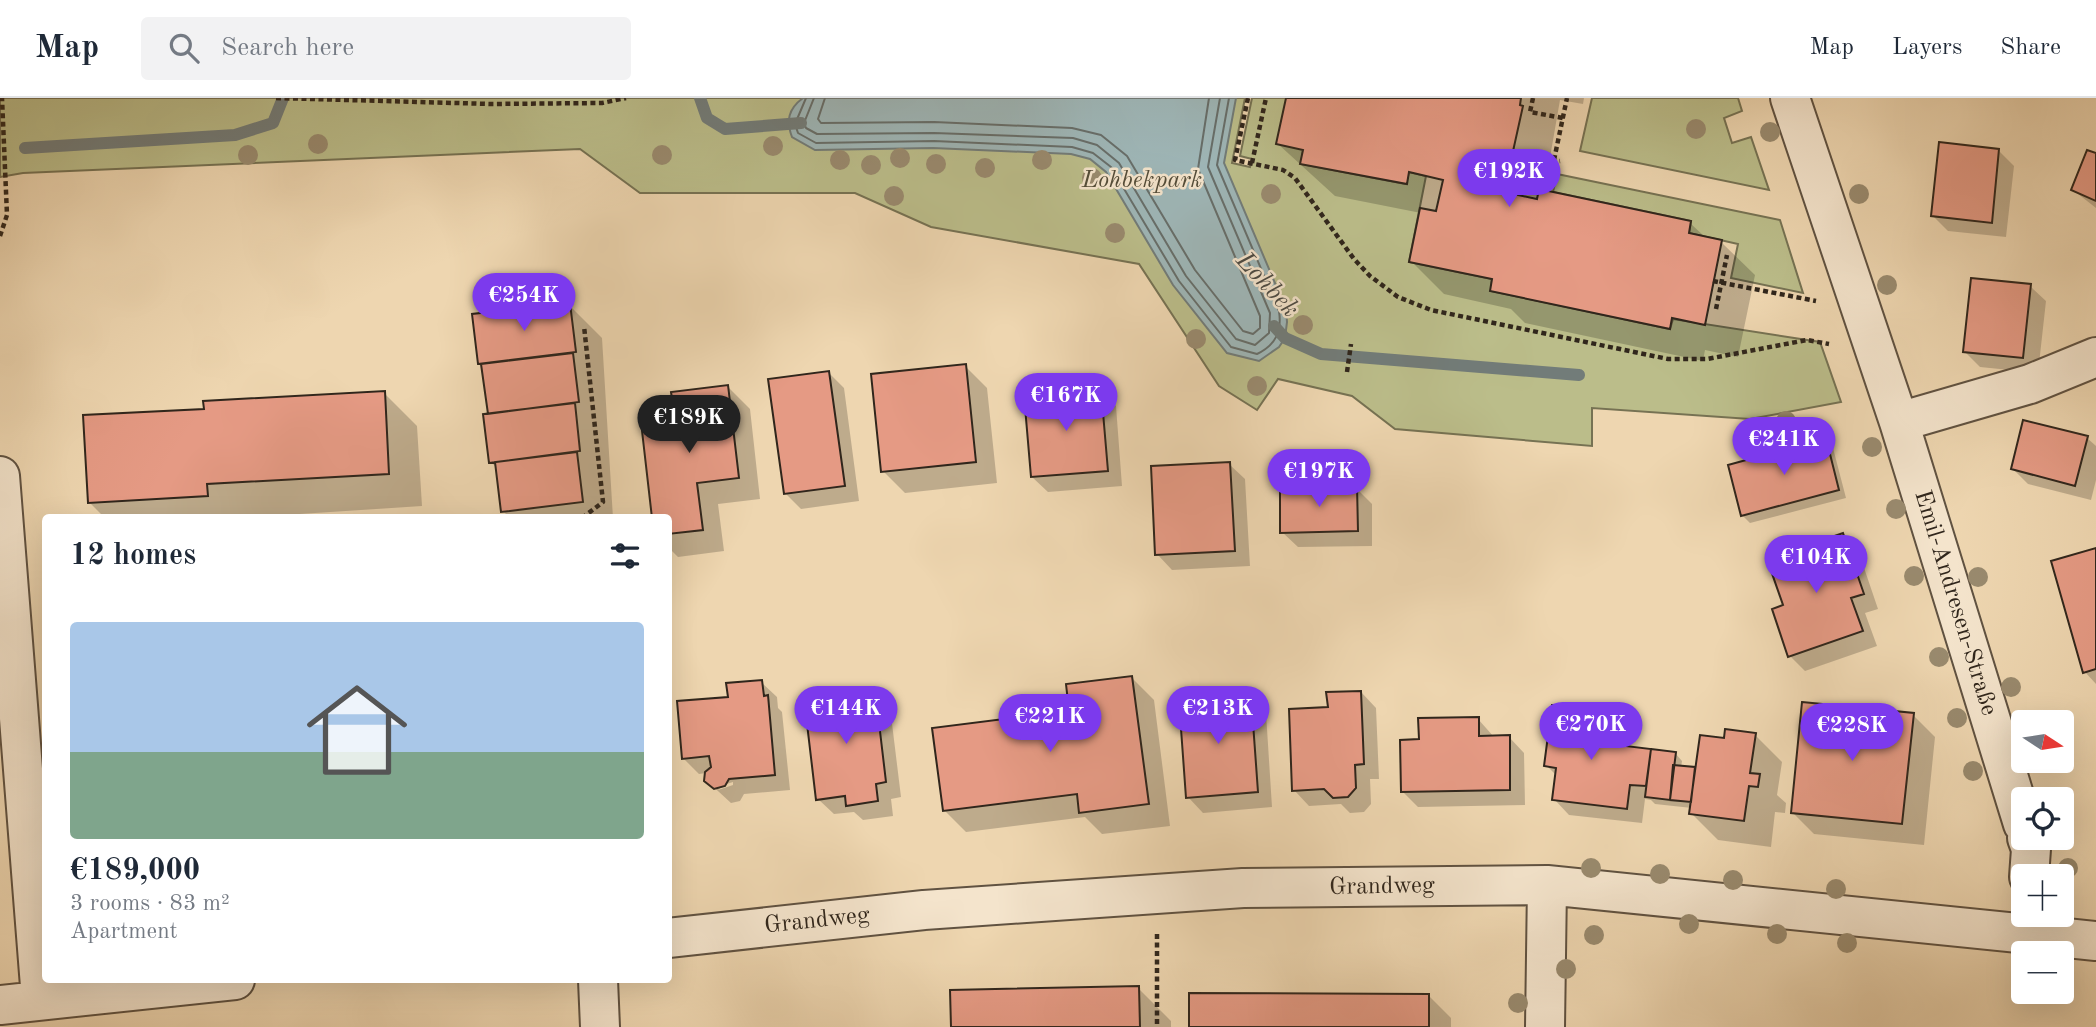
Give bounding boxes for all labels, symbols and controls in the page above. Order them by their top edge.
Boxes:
search box [141,17,631,80]
icon: search [165,29,203,67]
text: Map [35,32,99,65]
text: Search here [221,35,354,61]
text: Map [1810,36,1854,60]
text: Layers [1892,36,1962,60]
text: Share [2000,36,2061,60]
pin: €192K [1460,150,1558,209]
text: €192K [1473,160,1545,183]
park label: Lohbekpark [1081,169,1202,193]
water label: Lohbek [1230,247,1303,323]
pin: €254K [475,274,573,333]
text: €254K [488,284,560,307]
pin: €167K [1017,374,1115,433]
text: €167K [1030,384,1102,407]
pin: €189K [640,396,738,455]
text: €189K [653,406,725,429]
pin: €241K [1735,418,1833,477]
text: €241K [1748,428,1820,451]
pin: €197K [1270,450,1368,509]
text: €197K [1283,460,1355,483]
street label: Emil-Andresen-Straße [1909,488,2001,718]
pin: €104K [1767,536,1865,595]
icon: filters [606,537,644,575]
text: 12 homes [70,541,196,571]
text: €104K [1780,546,1852,569]
icon: home [294,667,420,793]
pin: €144K [797,686,895,746]
pin: €213K [1169,686,1267,746]
pin: €221K [1001,694,1099,754]
text: €144K [810,697,882,720]
text: €213K [1182,697,1254,720]
pin: €270K [1542,702,1640,762]
pin: €228K [1803,704,1901,763]
text: €221K [1014,705,1086,728]
north arrow [2011,710,2074,774]
map controls [2011,710,2074,1004]
text: €270K [1555,713,1627,736]
text: €228K [1816,714,1888,737]
button: locate [2011,787,2074,850]
text: €189,000 [70,856,200,886]
button: + [2011,864,2074,927]
street label: Grandweg [1329,874,1435,900]
text: 3 rooms · 83 m² [70,892,230,915]
street label: Grandweg [763,904,871,938]
text: Apartment [70,920,178,943]
button: − [2011,941,2074,1004]

